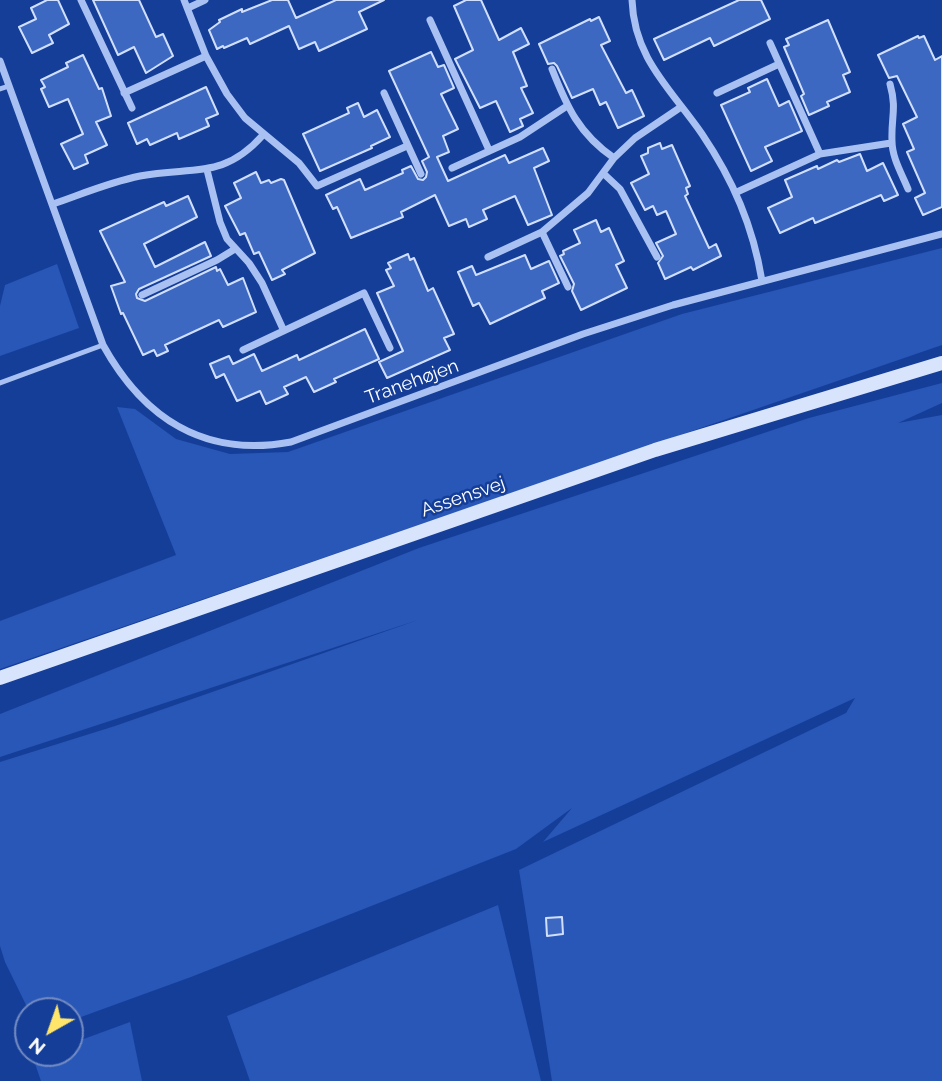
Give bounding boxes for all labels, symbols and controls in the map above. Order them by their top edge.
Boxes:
street label: Tranehøjen [362,355,462,409]
street label: Assensvej [418,472,508,522]
north arrow [14,997,84,1067]
text: N [24,1033,49,1060]

